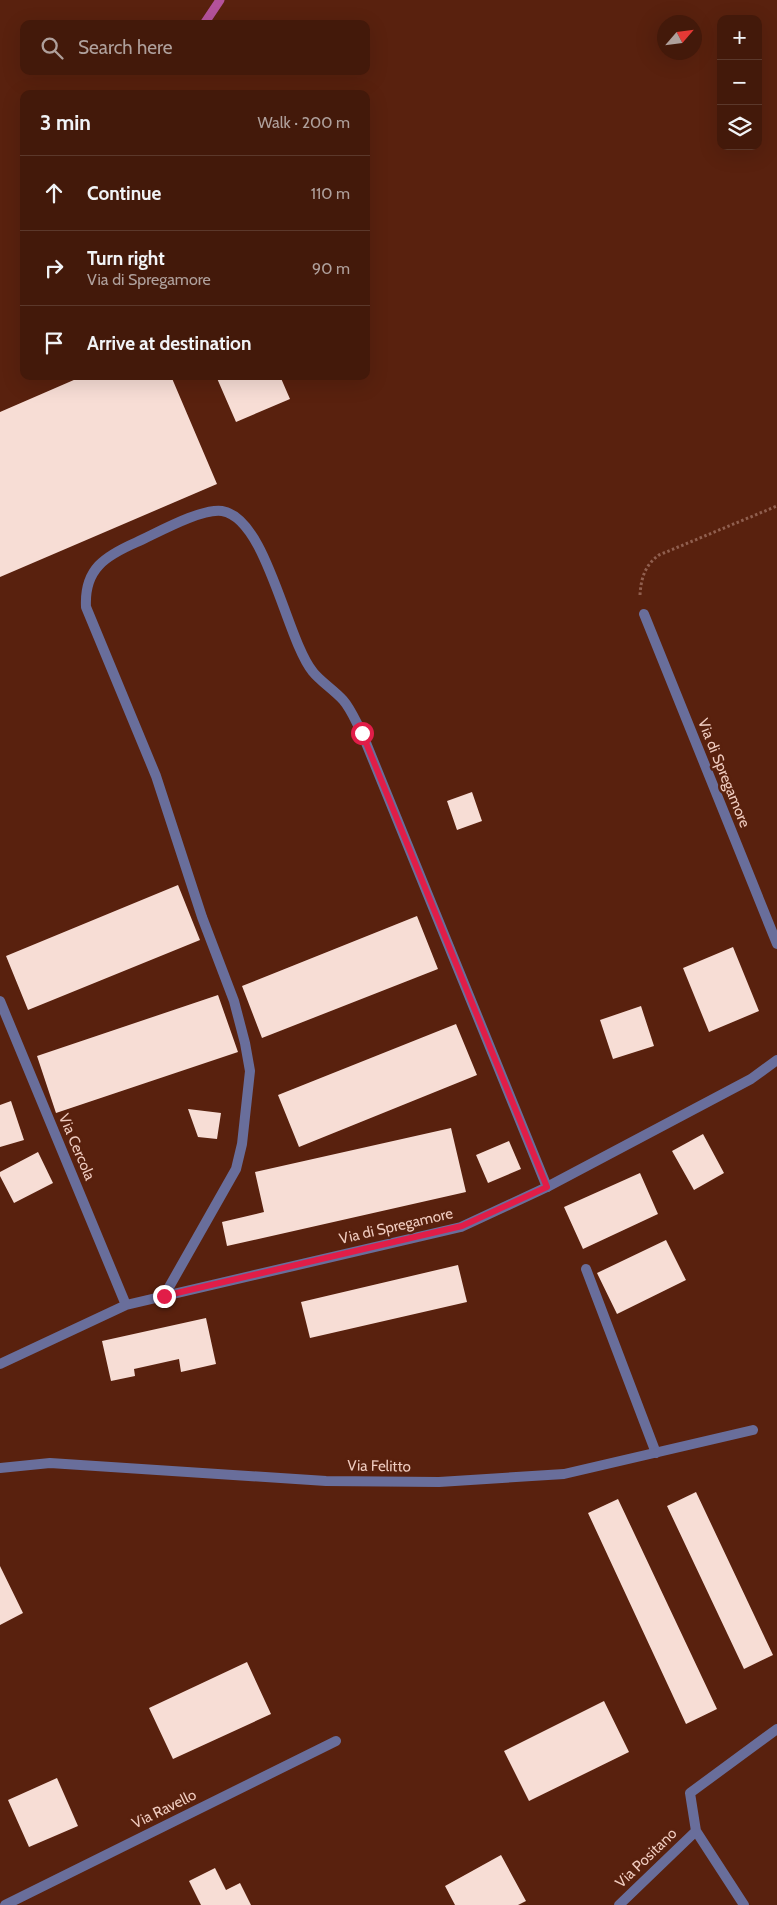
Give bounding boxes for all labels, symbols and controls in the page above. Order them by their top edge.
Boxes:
north arrow [657,15,702,60]
map controls [717,15,762,150]
button: + [717,15,762,60]
search box [20,20,370,75]
icon: search [38,34,66,62]
text: Search here [78,36,172,59]
button: − [717,60,762,105]
button: layers [717,105,762,150]
text: 3 min [40,110,91,135]
text: Walk · 200 m [258,113,350,132]
icon: ahead [40,179,68,207]
text: Continue [87,182,161,205]
text: 110 m [311,184,350,203]
text: Turn right [87,247,165,270]
icon: right [40,254,68,282]
text: 90 m [312,259,350,278]
text: Via di Spregamore [87,270,211,289]
icon: arrive [40,329,68,357]
text: Arrive at destination [87,332,251,355]
street label: Via di Spregamore [694,716,754,830]
route start [351,722,374,745]
street label: Via Cercola [55,1111,99,1184]
street label: Via di Spregamore [337,1204,455,1248]
route end [153,1285,176,1308]
street label: Via Felitto [347,1456,411,1476]
street label: Via Ravello [129,1786,199,1832]
street label: Via Positano [612,1824,680,1892]

